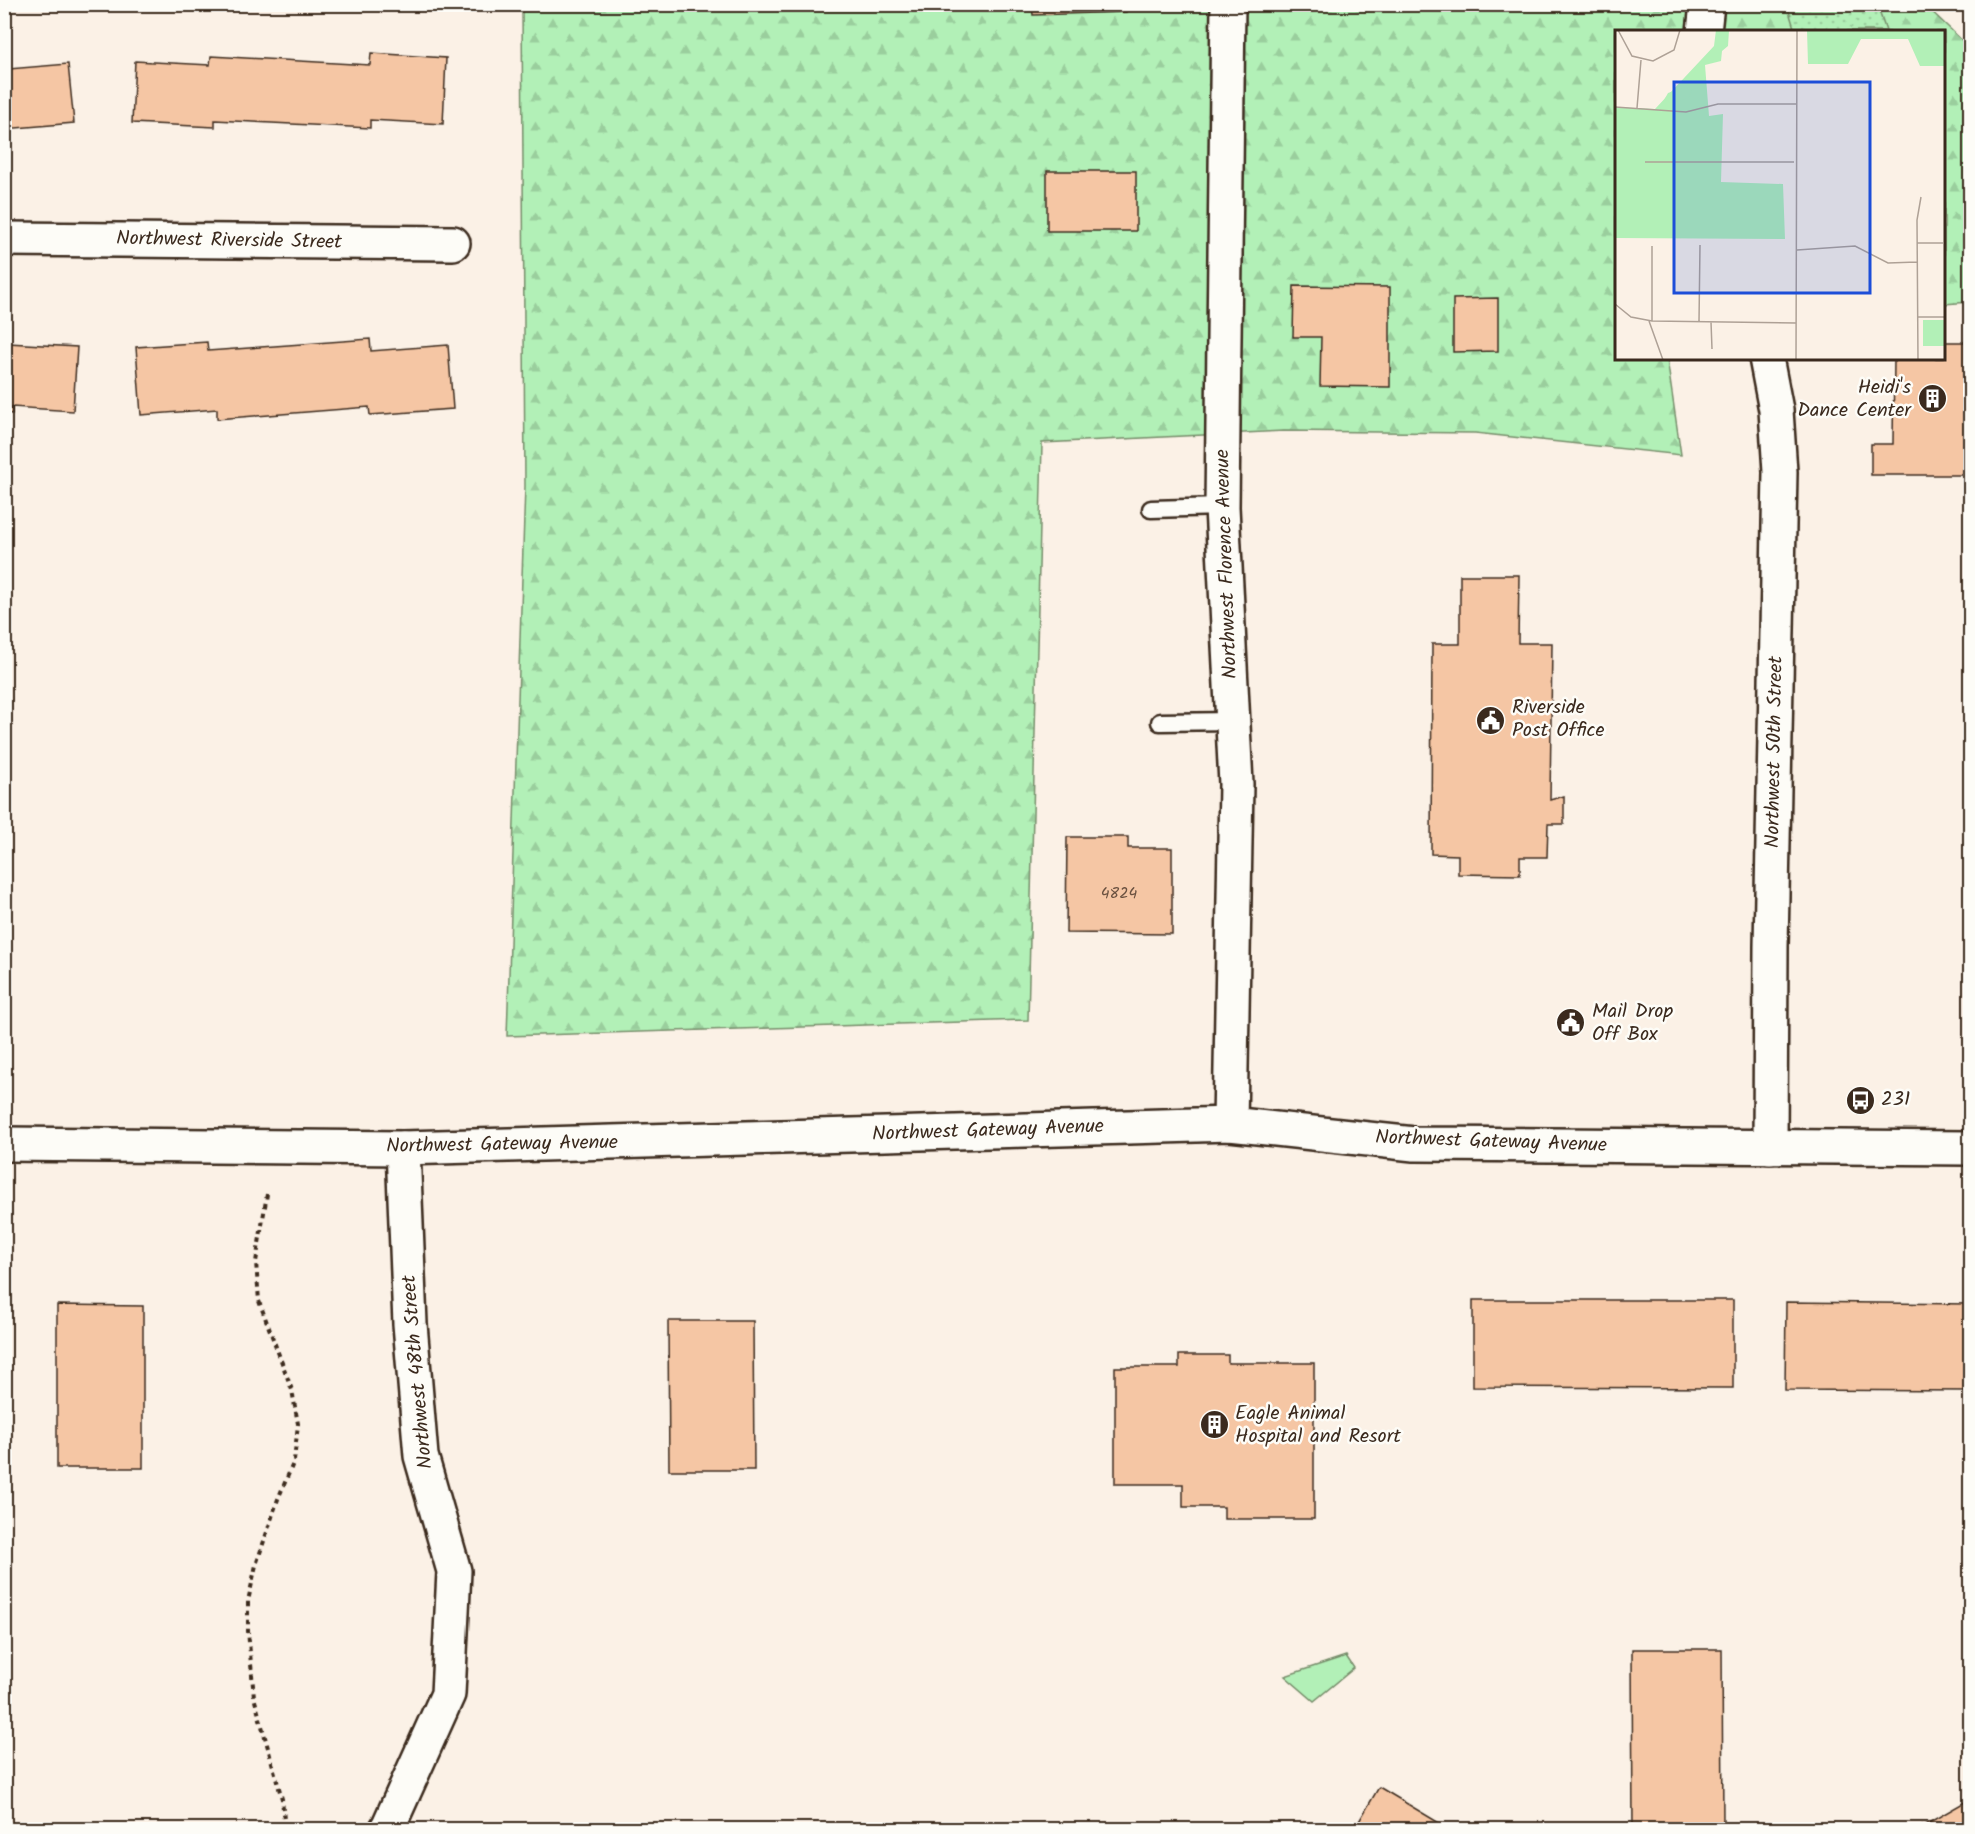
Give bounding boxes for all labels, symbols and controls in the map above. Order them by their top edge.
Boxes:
inset map [1615,30,1945,360]
street label: Northwest Riverside Street [116,223,342,259]
place label: Heidi's Dance Center [1797,372,1912,427]
building icon: Heidi's Dance Center [1916,383,1948,415]
street label: Northwest Florence Avenue [1207,449,1247,679]
street label: Northwest 50th Street [1757,655,1793,848]
place label: Riverside Post Office [1512,692,1604,747]
public building icon: Riverside Post Office [1475,704,1507,736]
house number: 4824 [1101,881,1137,906]
place label: Mail Drop Off Box [1592,996,1673,1051]
public building icon: Mail Drop Off Box [1555,1007,1587,1039]
bus stop icon: 231 [1844,1084,1876,1116]
place label: 231 [1881,1084,1910,1116]
street label: Northwest Gateway Avenue [872,1111,1104,1151]
street label: Northwest Gateway Avenue [1375,1122,1607,1162]
street label: Northwest Gateway Avenue [386,1127,618,1163]
street label: Northwest 48th Street [394,1273,442,1470]
place label: Eagle Animal Hospital and Resort [1235,1398,1401,1453]
building icon: Eagle Animal Hospital and Resort [1198,1409,1230,1441]

